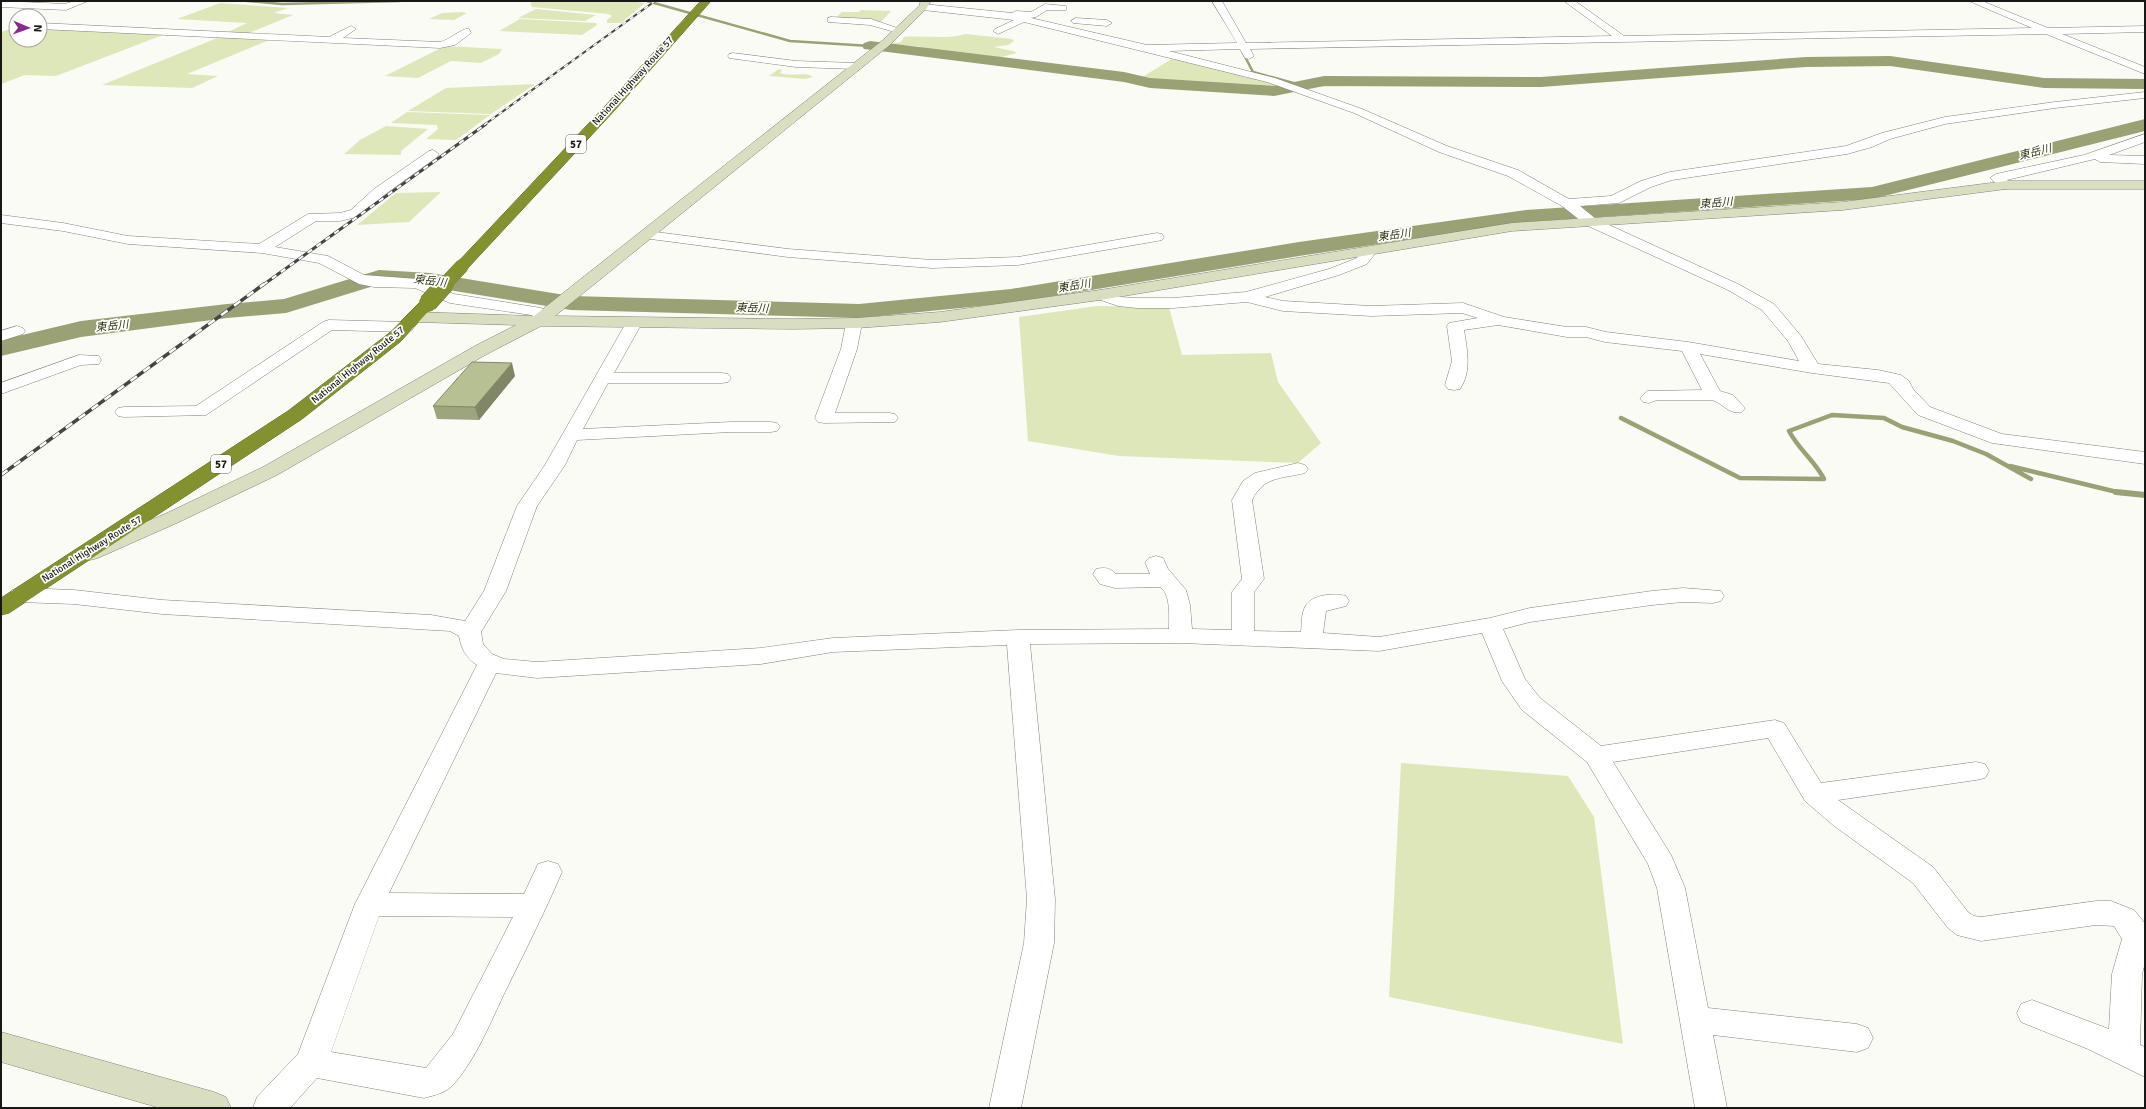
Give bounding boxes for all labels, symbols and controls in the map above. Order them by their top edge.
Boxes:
north arrow [8,8,48,48]
text: N [31,24,44,32]
street label: National Highway Route 57 [590,34,676,128]
road number: 57 [566,135,586,153]
water label: 東岳川 [2017,141,2054,162]
water label: 東岳川 [1699,195,1734,211]
water label: 東岳川 [1377,226,1412,244]
water label: 東岳川 [413,273,448,290]
water label: 東岳川 [1057,277,1092,295]
water label: 東岳川 [735,301,770,315]
water label: 東岳川 [95,318,130,334]
street label: National Highway Route 57 [309,324,407,406]
road number: 57 [211,455,231,473]
street label: National Highway Route 57 [40,513,144,585]

